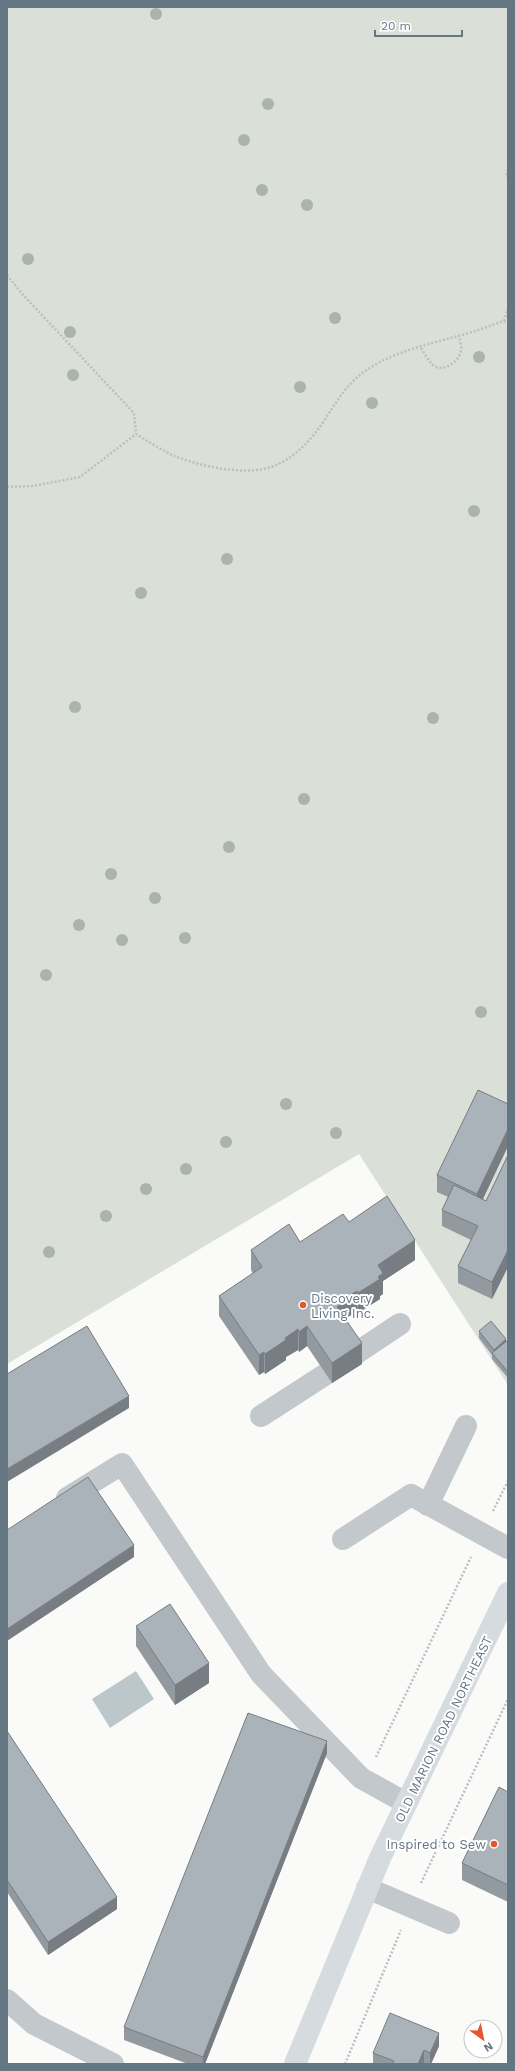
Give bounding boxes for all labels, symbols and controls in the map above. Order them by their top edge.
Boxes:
scale bar [375,12,462,38]
text: 20 m [381,19,411,33]
place label: Discovery Living Inc. [311,1291,374,1321]
marker: Discovery Living Inc. [298,1300,308,1310]
street label: OLD MARION ROAD NORTHEAST [392,1634,495,1825]
place label: Inspired to Sew [387,1837,486,1852]
marker: Inspired to Sew [489,1839,499,1849]
north arrow [463,2019,503,2059]
text: N [481,2039,495,2055]

